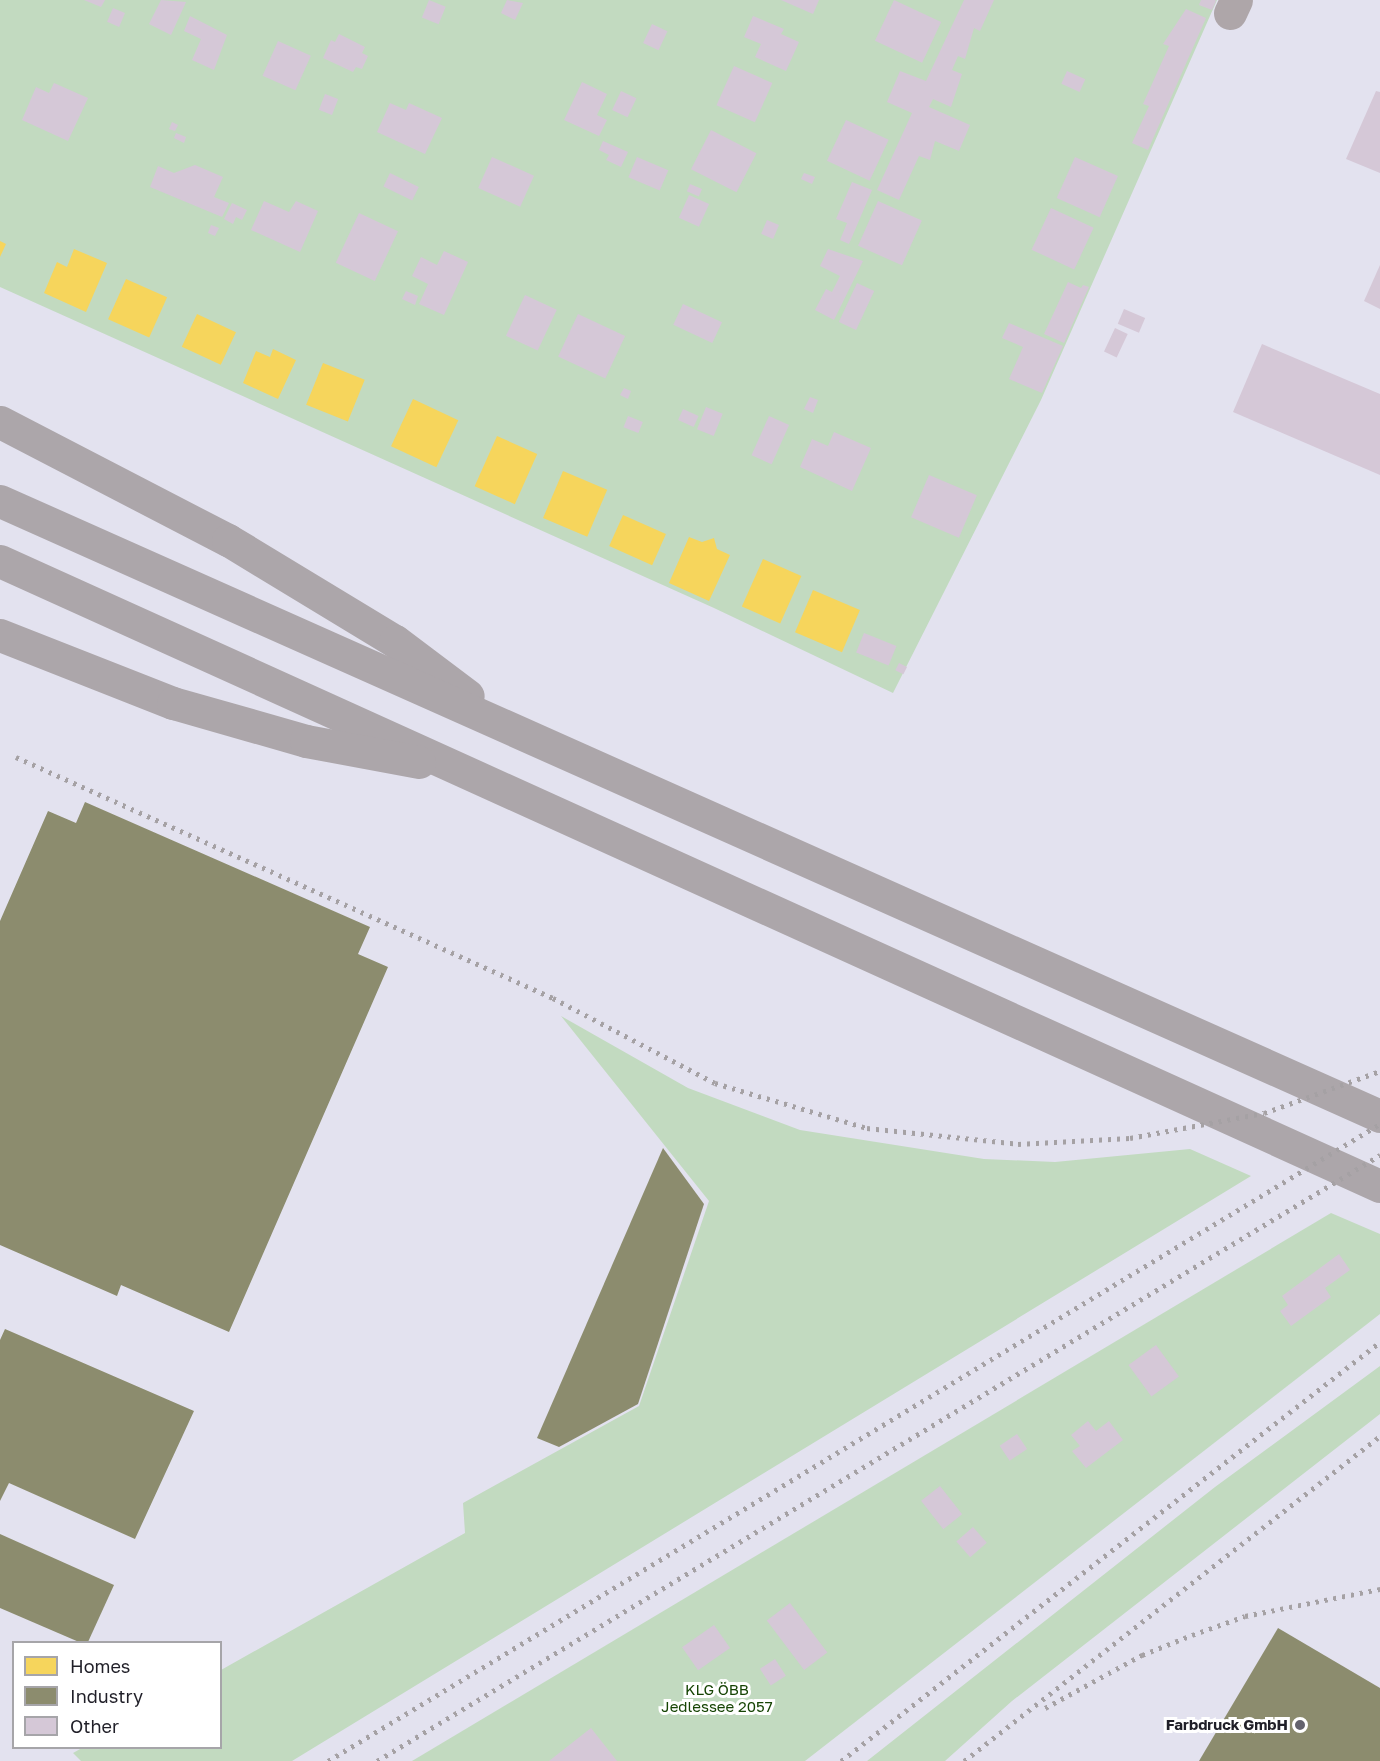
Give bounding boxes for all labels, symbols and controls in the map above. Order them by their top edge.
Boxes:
legend [12,1641,222,1749]
text: Homes [70,1655,130,1677]
park label: KLG ÖBB Jedlessee 2057 [661,1680,773,1715]
text: Industry [70,1685,143,1707]
text: Other [70,1715,119,1737]
place label: Farbdruck GmbH [1166,1716,1288,1734]
marker: Farbdruck GmbH [1293,1718,1307,1732]

